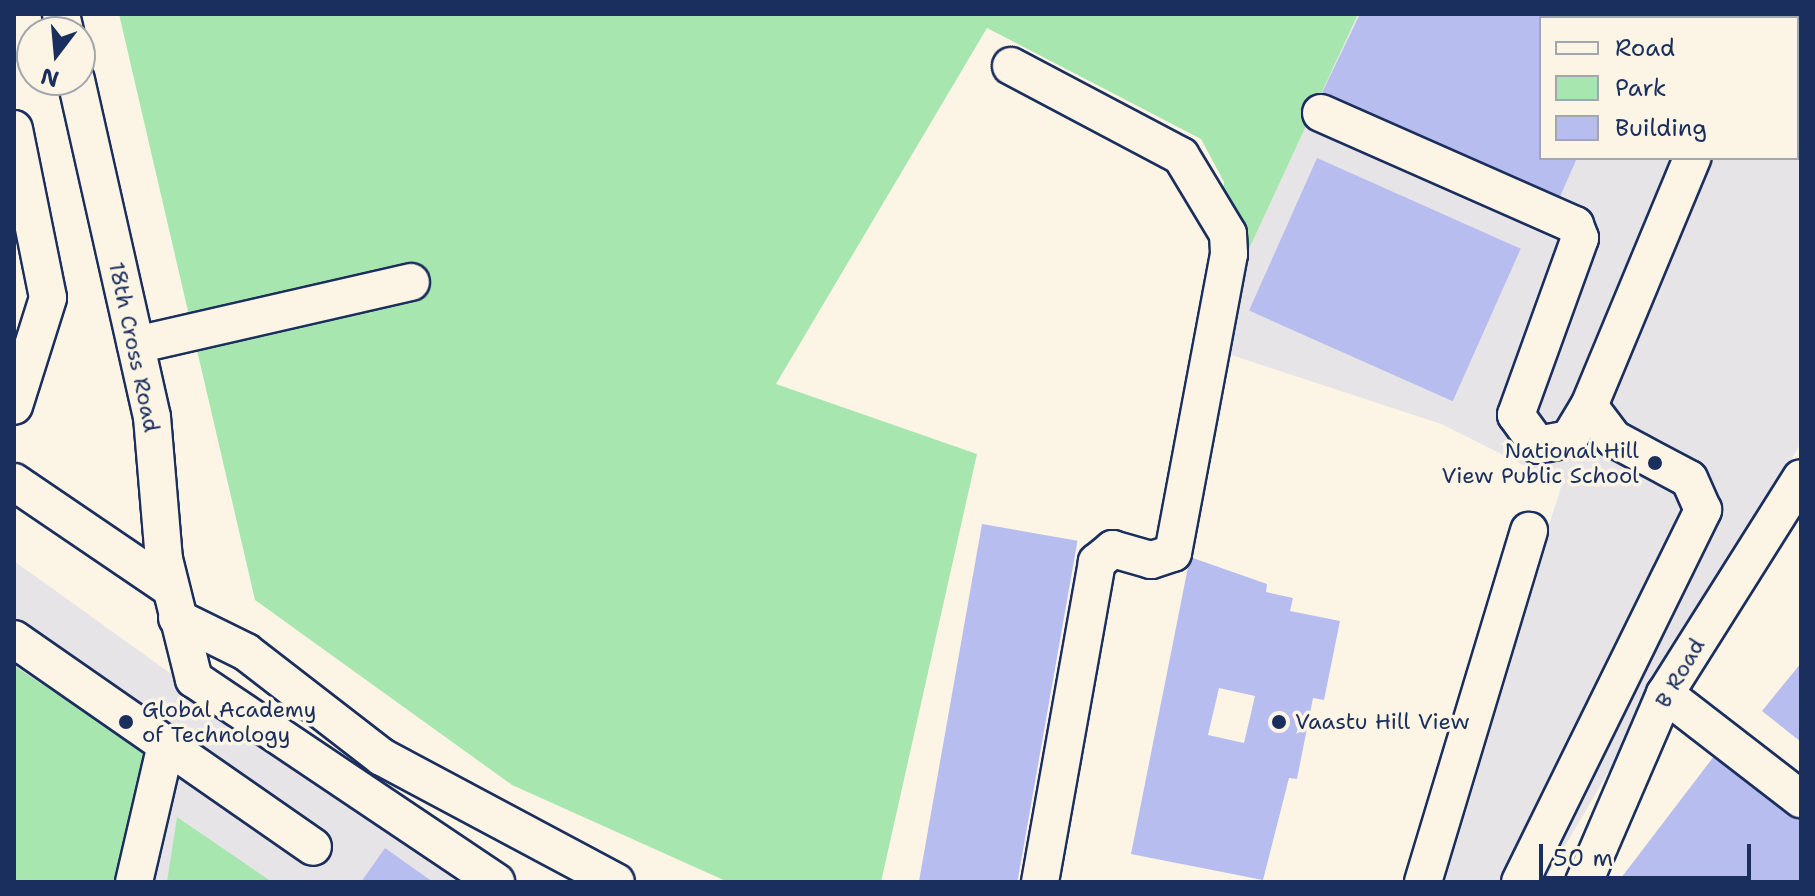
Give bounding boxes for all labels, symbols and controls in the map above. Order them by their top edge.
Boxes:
north arrow [16,16,96,96]
legend [1539,16,1799,160]
text: Road [1615,32,1675,64]
text: N [37,61,62,94]
text: Park [1615,72,1667,104]
text: Building [1615,112,1707,144]
street label: 18th Cross Road [103,259,165,435]
place label: National Hill View Public School [1441,437,1639,488]
marker: National Hill View Public School [1646,454,1664,472]
street label: B Road [1650,634,1710,712]
place label: Global Academy of Technology [142,696,316,748]
place label: Vaastu Hill View [1295,709,1470,735]
marker: Global Academy of Technology [117,713,135,731]
marker: Vaastu Hill View [1270,713,1288,731]
scale bar [1543,828,1755,878]
text: 50 m [1553,842,1613,874]

